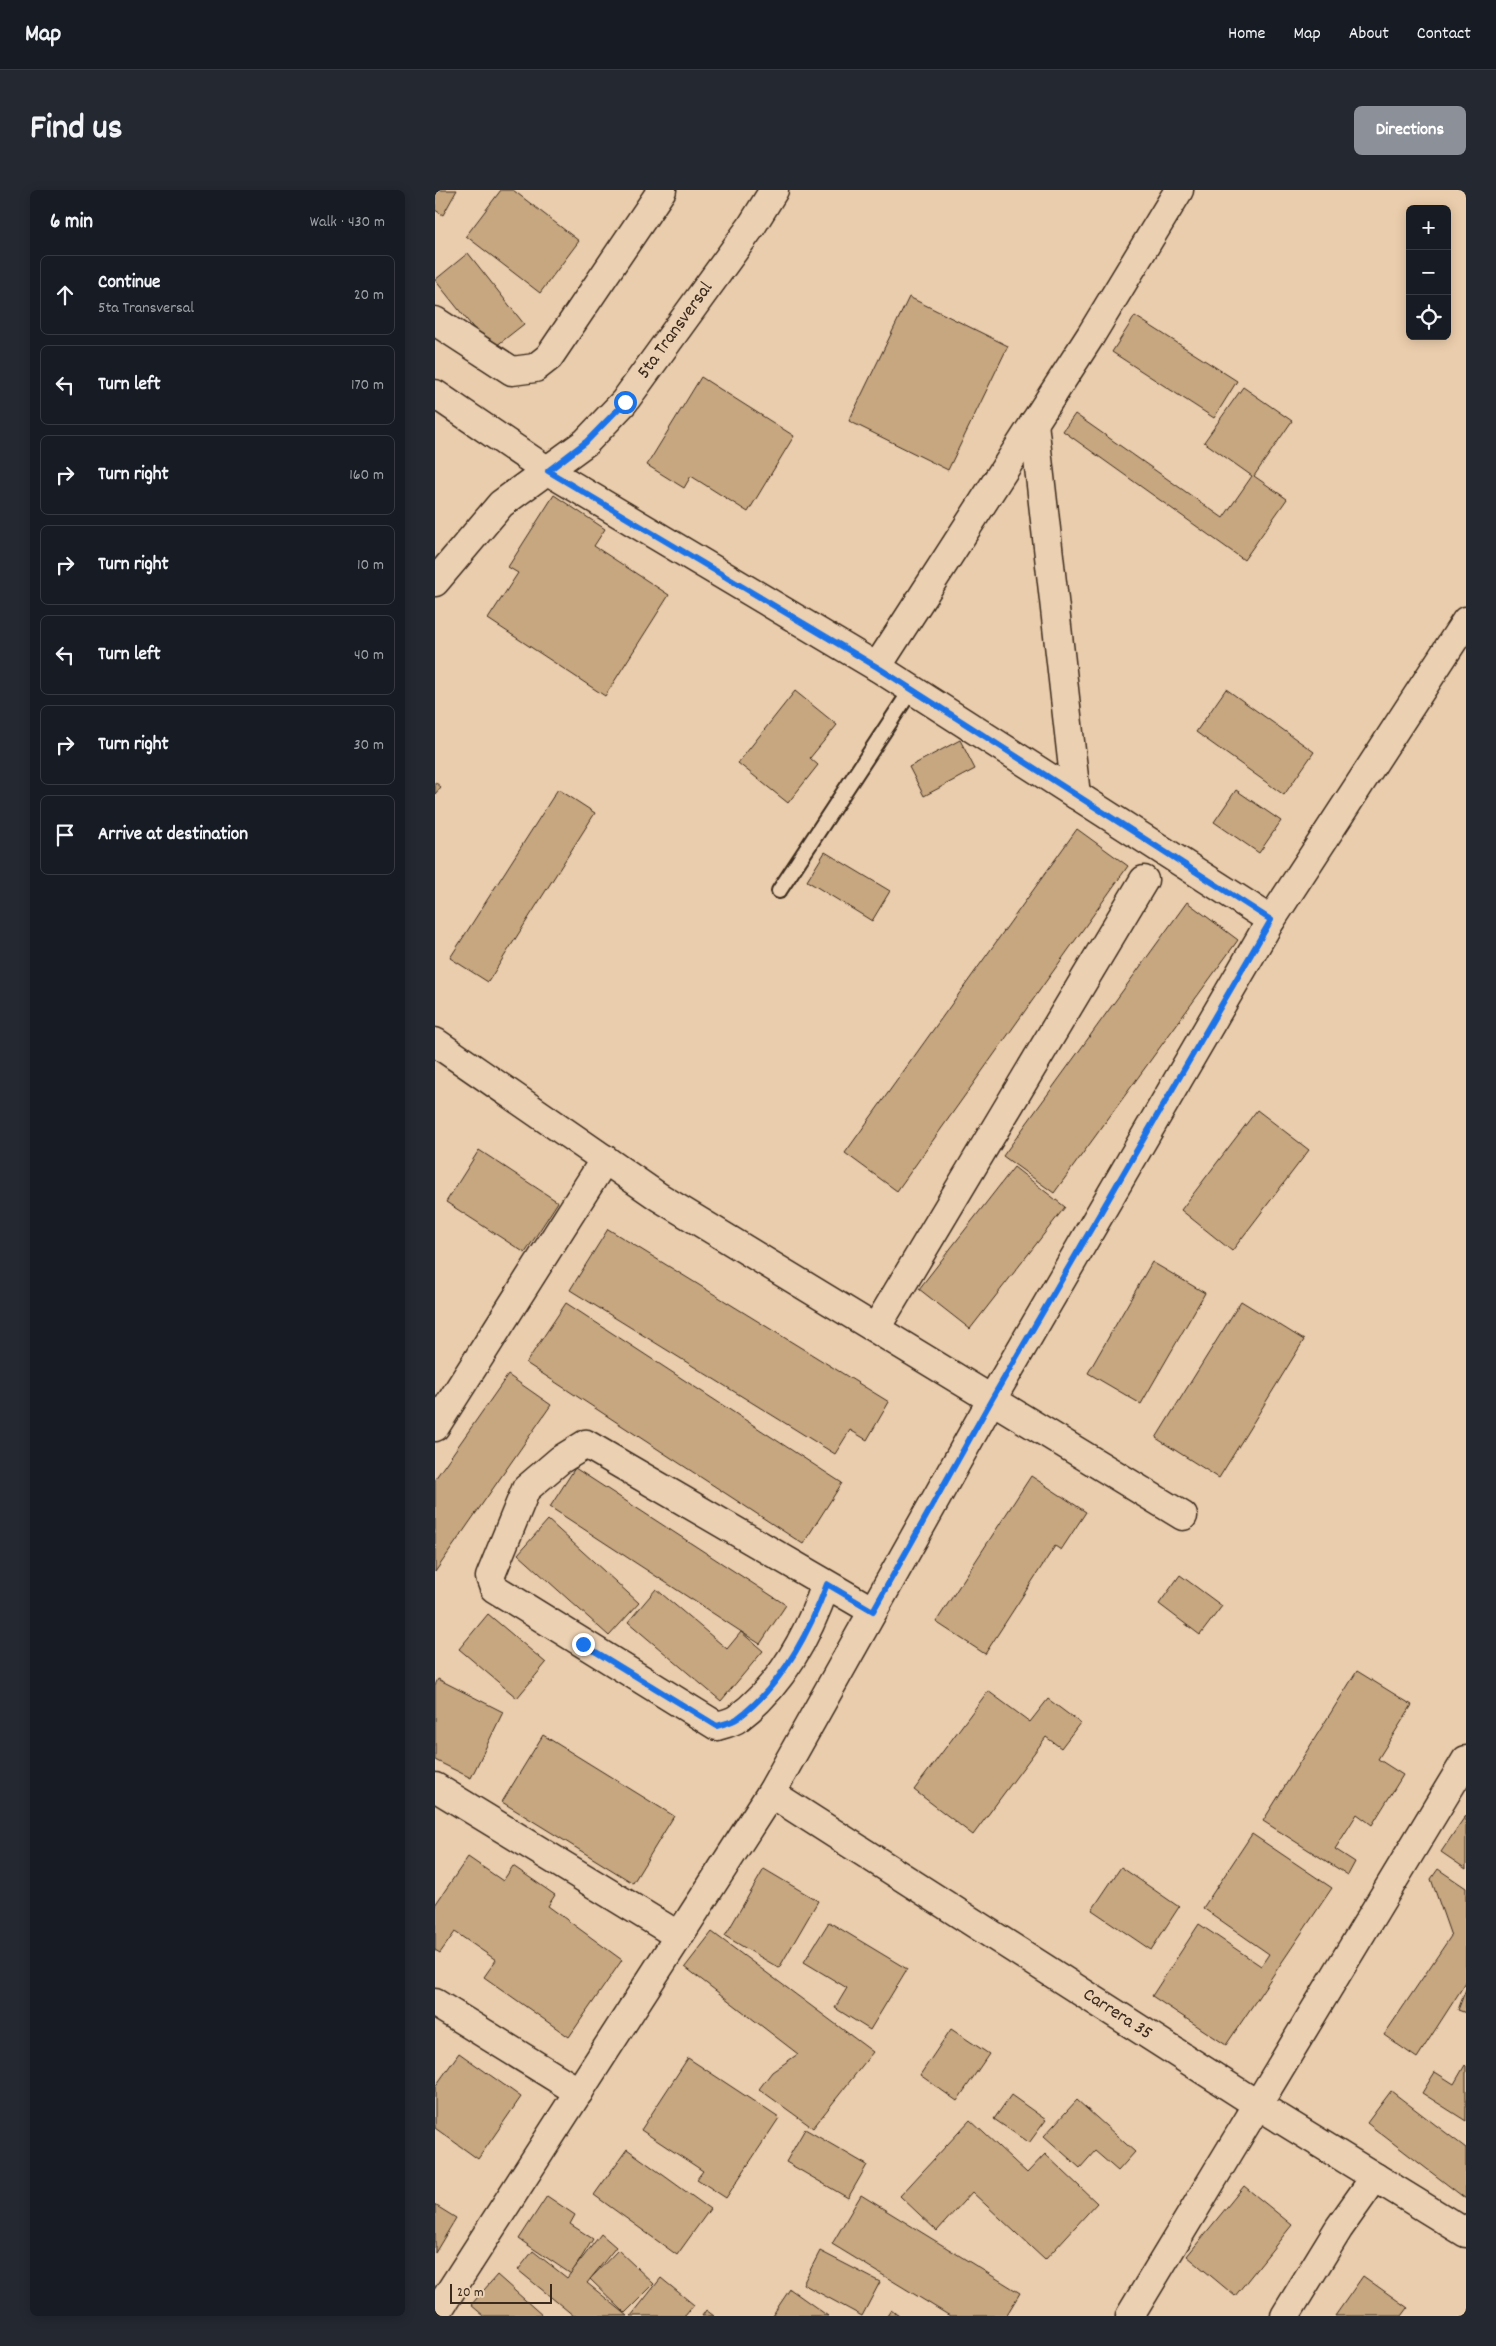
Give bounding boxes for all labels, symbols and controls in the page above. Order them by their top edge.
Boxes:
text: Map [25,18,61,52]
text: Home [1228,22,1265,47]
text: Map [1293,22,1321,47]
text: About [1349,22,1389,47]
text: Contact [1417,22,1471,47]
text: Find us [30,105,122,155]
button: Directions [1354,106,1466,155]
map controls [1406,205,1451,340]
button: + [1406,205,1451,250]
text: 6 min [50,208,93,238]
text: Walk · 430 m [310,211,385,234]
button: − [1406,250,1451,295]
text: Continue [98,270,160,297]
street label: 5ta Transversal [632,276,721,385]
icon: ahead [51,281,79,309]
text: 20 m [354,284,384,307]
button: locate [1406,295,1451,340]
text: 5ta Transversal [98,297,194,320]
icon: left [51,371,79,399]
text: Turn left [98,372,161,399]
text: 170 m [351,374,384,397]
route start [614,391,637,414]
icon: right [51,461,79,489]
text: Turn right [98,462,169,489]
text: 160 m [349,464,384,487]
icon: right [51,551,79,579]
text: Turn right [98,552,169,579]
text: 10 m [357,554,384,577]
icon: left [51,641,79,669]
text: Turn left [98,642,161,669]
text: 40 m [354,644,384,667]
icon: right [51,731,79,759]
text: Turn right [98,732,169,759]
text: 30 m [354,734,384,757]
icon: arrive [51,821,79,849]
text: Arrive at destination [98,822,248,849]
route end [572,1633,595,1656]
street label: Carrera 35 [1077,1982,1157,2048]
scale bar [450,2281,553,2304]
text: 20 m [457,2283,484,2303]

